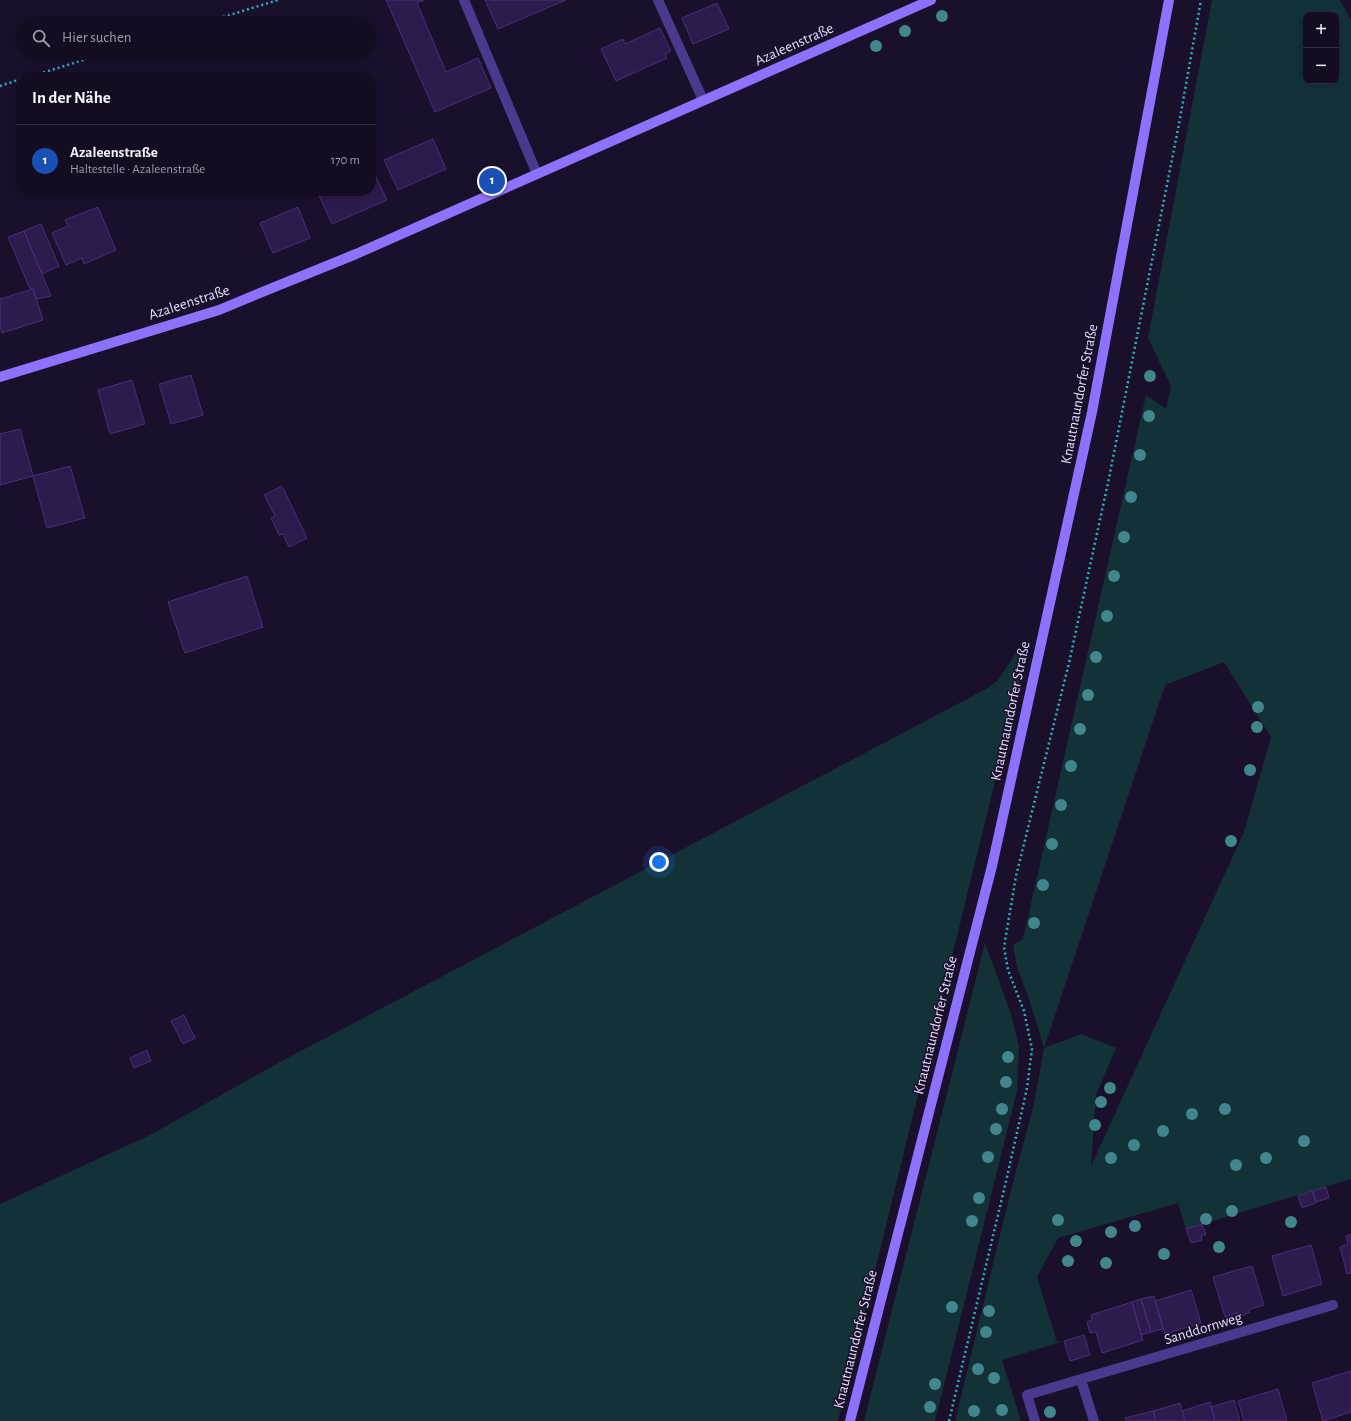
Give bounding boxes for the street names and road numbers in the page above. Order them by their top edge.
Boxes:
street label: Azaleenstraße [753,20,836,68]
street label: Azaleenstraße [147,282,232,323]
street label: Knautnaundorfer Straße [1059,323,1100,465]
street label: Knautnaundorfer Straße [988,640,1033,782]
street label: Knautnaundorfer Straße [911,954,960,1096]
street label: Knautnaundorfer Straße [831,1268,880,1410]
street label: Sanddornweg [1163,1309,1244,1347]

